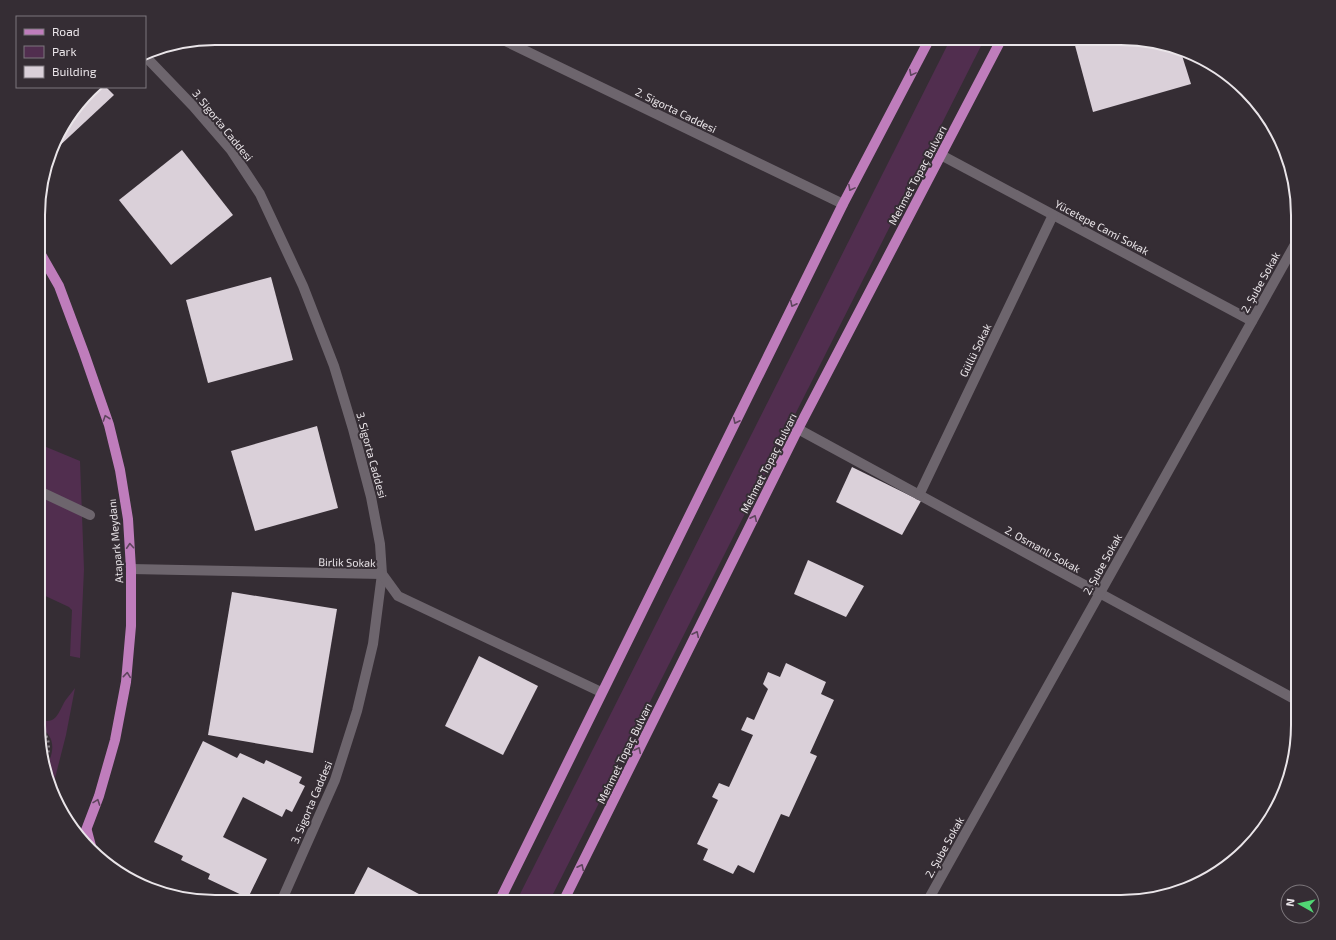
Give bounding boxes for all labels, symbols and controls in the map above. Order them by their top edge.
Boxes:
legend [16,16,146,88]
text: Road [52,24,80,38]
text: Park [52,44,77,58]
text: Building [52,64,97,78]
one-way arrow [909,69,916,76]
street label: 2. Sigorta Caddesi [633,85,719,135]
street label: 3. Sigorta Caddesi [190,86,256,164]
street label: Mehmet Topaç Bulvarı [885,123,950,227]
one-way arrow [849,184,856,191]
street label: Yücetepe Cami Sokak [1053,197,1152,258]
street label: 2. Şube Sokak [1238,249,1284,316]
one-way arrow [790,300,798,308]
street label: Güllü Sokak [956,321,994,379]
street label: 3. Sigorta Caddesi [354,411,390,499]
street label: Mehmet Topaç Bulvarı [737,411,800,516]
one-way arrow [103,415,111,422]
one-way arrow [733,417,741,424]
street label: Atapark Meydanı [105,498,125,584]
one-way arrow [749,514,757,522]
street label: 2. Osmanlı Sokak [1003,523,1083,575]
street label: 2. Şube Sokak [1080,531,1126,598]
one-way arrow [125,543,134,549]
street label: Birlik Sokak [318,555,376,569]
one-way arrow [691,631,699,638]
one-way arrow [122,672,131,678]
street label: Mehmet Topaç Bulvarı [594,700,655,806]
one-way arrow [634,747,641,755]
street label: 3. Sigorta Caddesi [288,759,334,845]
one-way arrow [93,798,101,805]
street label: 2. Şube Sokak [922,814,968,881]
one-way arrow [576,864,583,871]
north arrow [1280,884,1320,924]
text: N [1283,898,1297,907]

